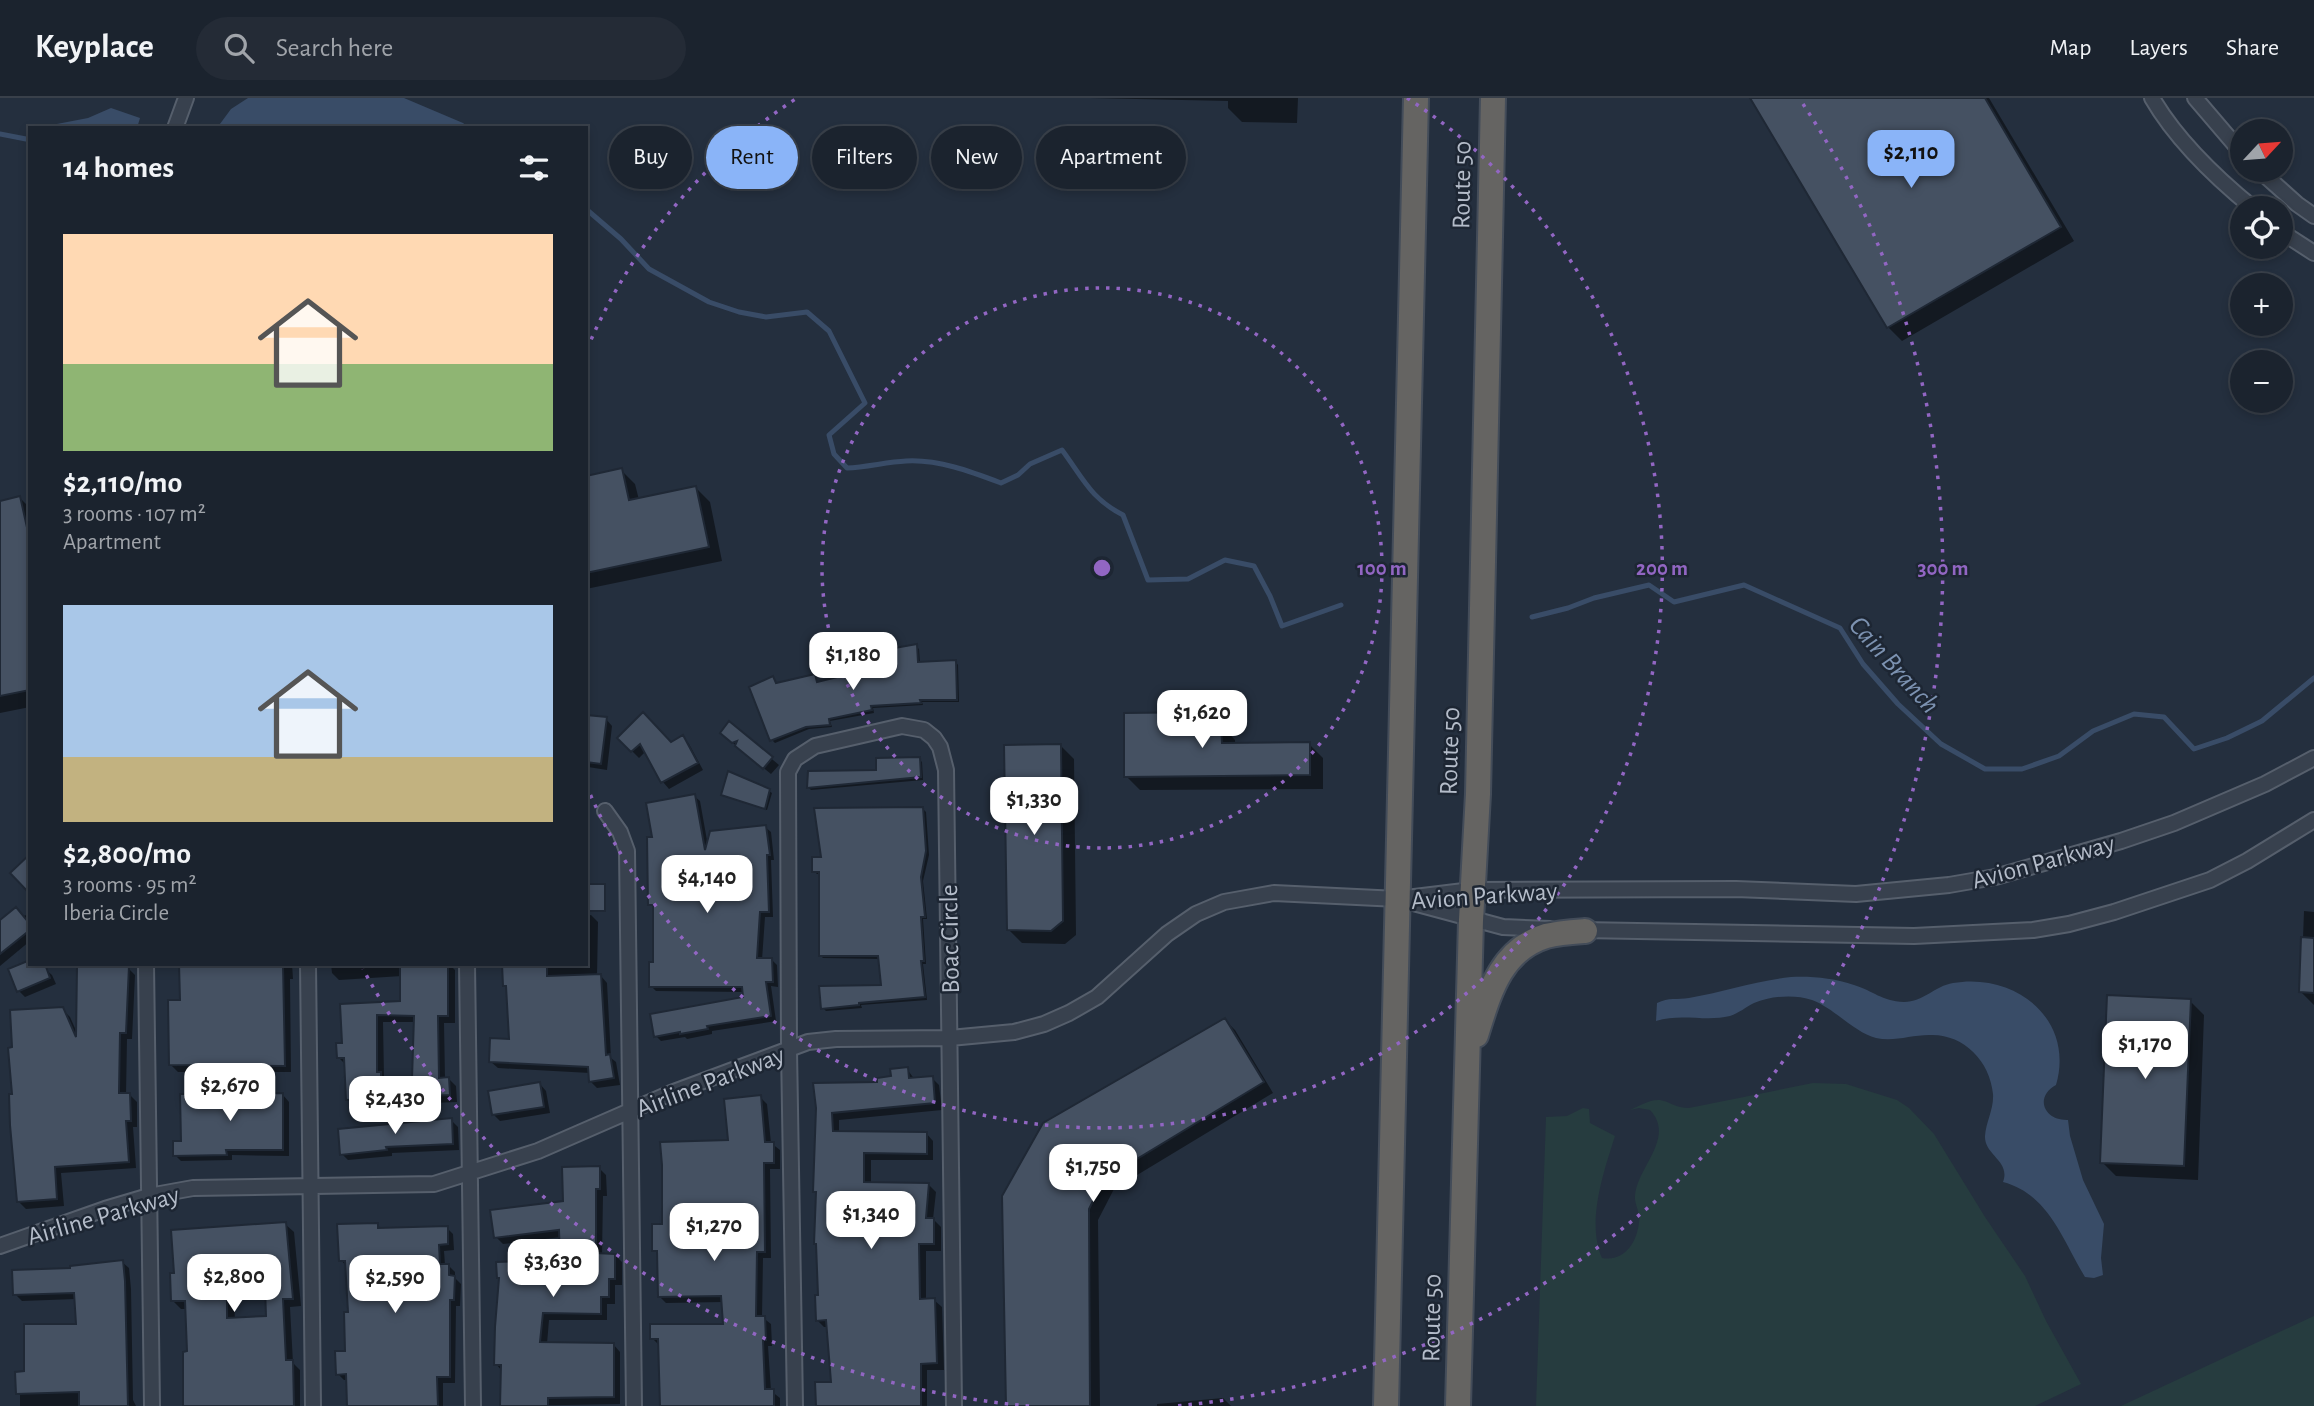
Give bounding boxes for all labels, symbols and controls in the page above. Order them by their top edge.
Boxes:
search box [196,17,686,80]
icon: search [220,29,258,67]
text: Keyplace [35,31,154,64]
text: Search here [276,35,393,61]
text: Map [2049,36,2091,60]
text: Layers [2129,36,2188,60]
text: Share [2226,36,2279,60]
north arrow [2230,119,2292,182]
map controls [2230,119,2293,413]
chip: Buy [609,126,692,189]
chip: Rent [706,126,798,189]
chip: Filters [812,126,917,189]
chip: New [931,126,1022,189]
chip: Apartment [1036,126,1186,189]
pin: $2,110 [1854,130,1968,190]
street label: Route 50 [1448,141,1476,229]
text: $2,110 [1884,141,1939,164]
icon: filters [515,149,553,187]
text: 14 homes [63,153,174,183]
button: locate [2230,196,2293,259]
button: + [2230,273,2293,336]
icon: home [245,280,371,406]
button: − [2230,350,2293,413]
text: $2,110/mo [63,468,182,498]
text: 3 rooms · 107 m² [63,503,206,526]
text: Apartment [63,531,161,554]
centre of rings [1090,556,1114,580]
text: 100 m [1357,558,1407,579]
text: 200 m [1636,558,1688,579]
text: 300 m [1917,558,1969,579]
water label: Cain Branch [1843,611,1944,719]
pin: $1,180 [796,632,910,692]
text: $1,180 [825,643,881,666]
icon: home [245,651,371,777]
pin: $1,620 [1145,690,1259,750]
text: $1,620 [1173,701,1231,724]
street label: Route 50 [1435,706,1465,796]
pin: $1,330 [977,778,1091,837]
text: $1,330 [1006,788,1062,811]
street label: Avion Parkway [1969,830,2118,894]
text: $2,800/mo [63,839,191,869]
pin: $4,140 [650,856,764,915]
text: $4,140 [677,866,737,889]
text: 3 rooms · 95 m² [63,874,196,897]
street label: Avion Parkway [1410,878,1558,914]
street label: Boac Circle [936,884,964,994]
text: Iberia Circle [63,902,169,925]
pin: $1,170 [2088,1021,2202,1081]
text: $1,170 [2118,1032,2172,1055]
street label: Airline Parkway [632,1042,788,1122]
pin: $2,670 [173,1063,287,1123]
text: $2,670 [200,1074,260,1097]
pin: $2,430 [338,1076,452,1136]
text: $2,430 [365,1087,425,1110]
pin: $1,750 [1036,1144,1150,1204]
text: $1,750 [1065,1155,1121,1178]
street label: Airline Parkway [24,1182,182,1250]
pin: $1,340 [814,1192,928,1251]
text: $1,340 [842,1202,900,1225]
pin: $1,270 [657,1204,771,1263]
text: $1,270 [686,1214,742,1237]
pin: $3,630 [496,1240,610,1299]
text: $3,630 [524,1250,582,1273]
pin: $2,800 [177,1254,291,1314]
pin: $2,590 [338,1256,452,1315]
text: $2,800 [203,1265,265,1288]
text: $2,590 [365,1266,425,1289]
street label: Route 50 [1418,1274,1446,1362]

